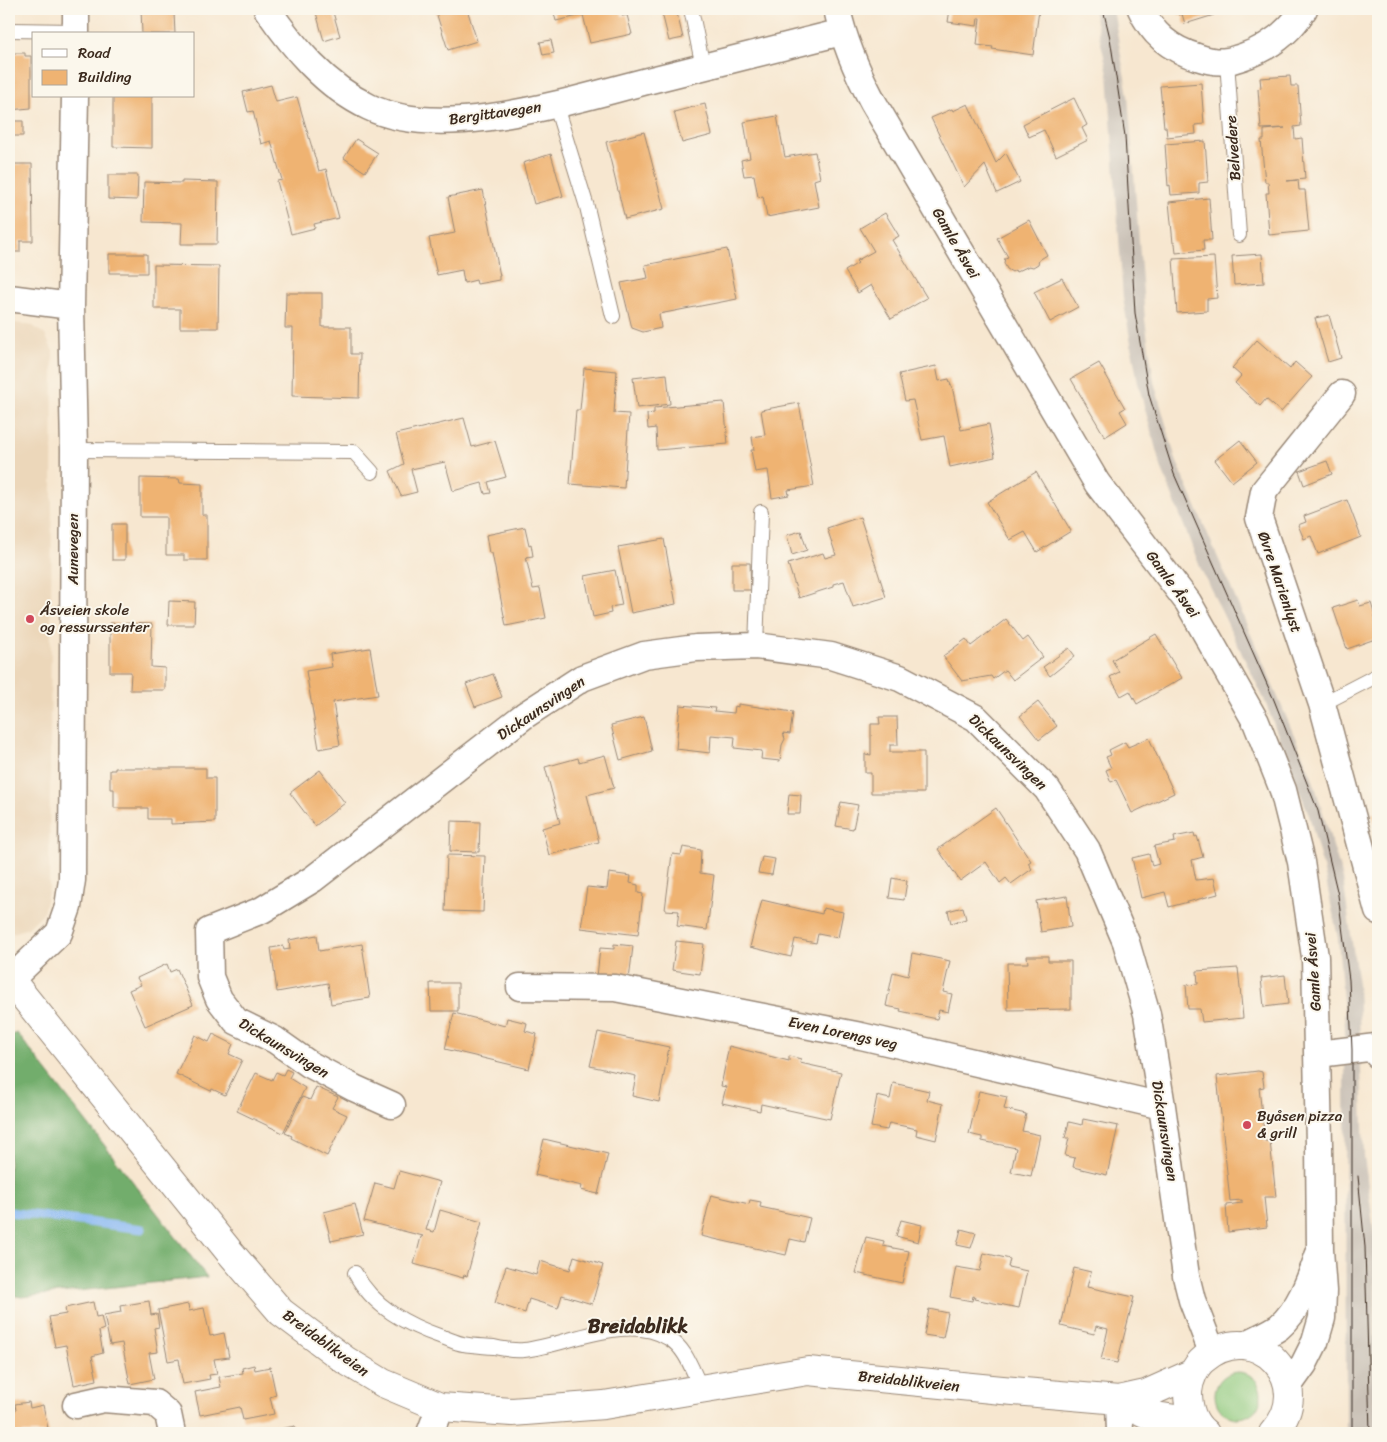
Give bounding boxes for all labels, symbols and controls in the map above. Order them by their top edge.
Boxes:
legend [32,32,195,98]
text: Road [78,40,111,66]
text: Building [78,64,132,90]
street label: Bergittavegen [447,94,543,132]
street label: Belvedere [1218,114,1248,181]
street label: Gamle Åsvei [925,202,987,284]
street label: Aunevegen [60,513,86,586]
street label: Øvre Marienlyst [1250,528,1310,637]
street label: Gamle Åsvei [1139,545,1207,624]
place label: Åsveien skole og ressurssenter [39,597,150,640]
marker: Åsveien skole og ressurssenter [24,613,36,625]
street label: Dickaunsvingen [492,669,590,747]
street label: Dickaunsvingen [962,707,1054,797]
street label: Gamle Åsvei [1297,931,1329,1012]
street label: Even Lorengs veg [786,1009,900,1057]
street label: Dickaunsvingen [234,1011,334,1085]
street label: Dickaunsvingen [1144,1079,1186,1183]
place label: Byåsen pizza & grill [1257,1103,1343,1146]
marker: Byåsen pizza & grill [1241,1119,1253,1131]
street label: Breidablikveien [277,1303,375,1383]
district label: Breidablikk [588,1309,689,1344]
street label: Breidablikveien [857,1363,961,1399]

